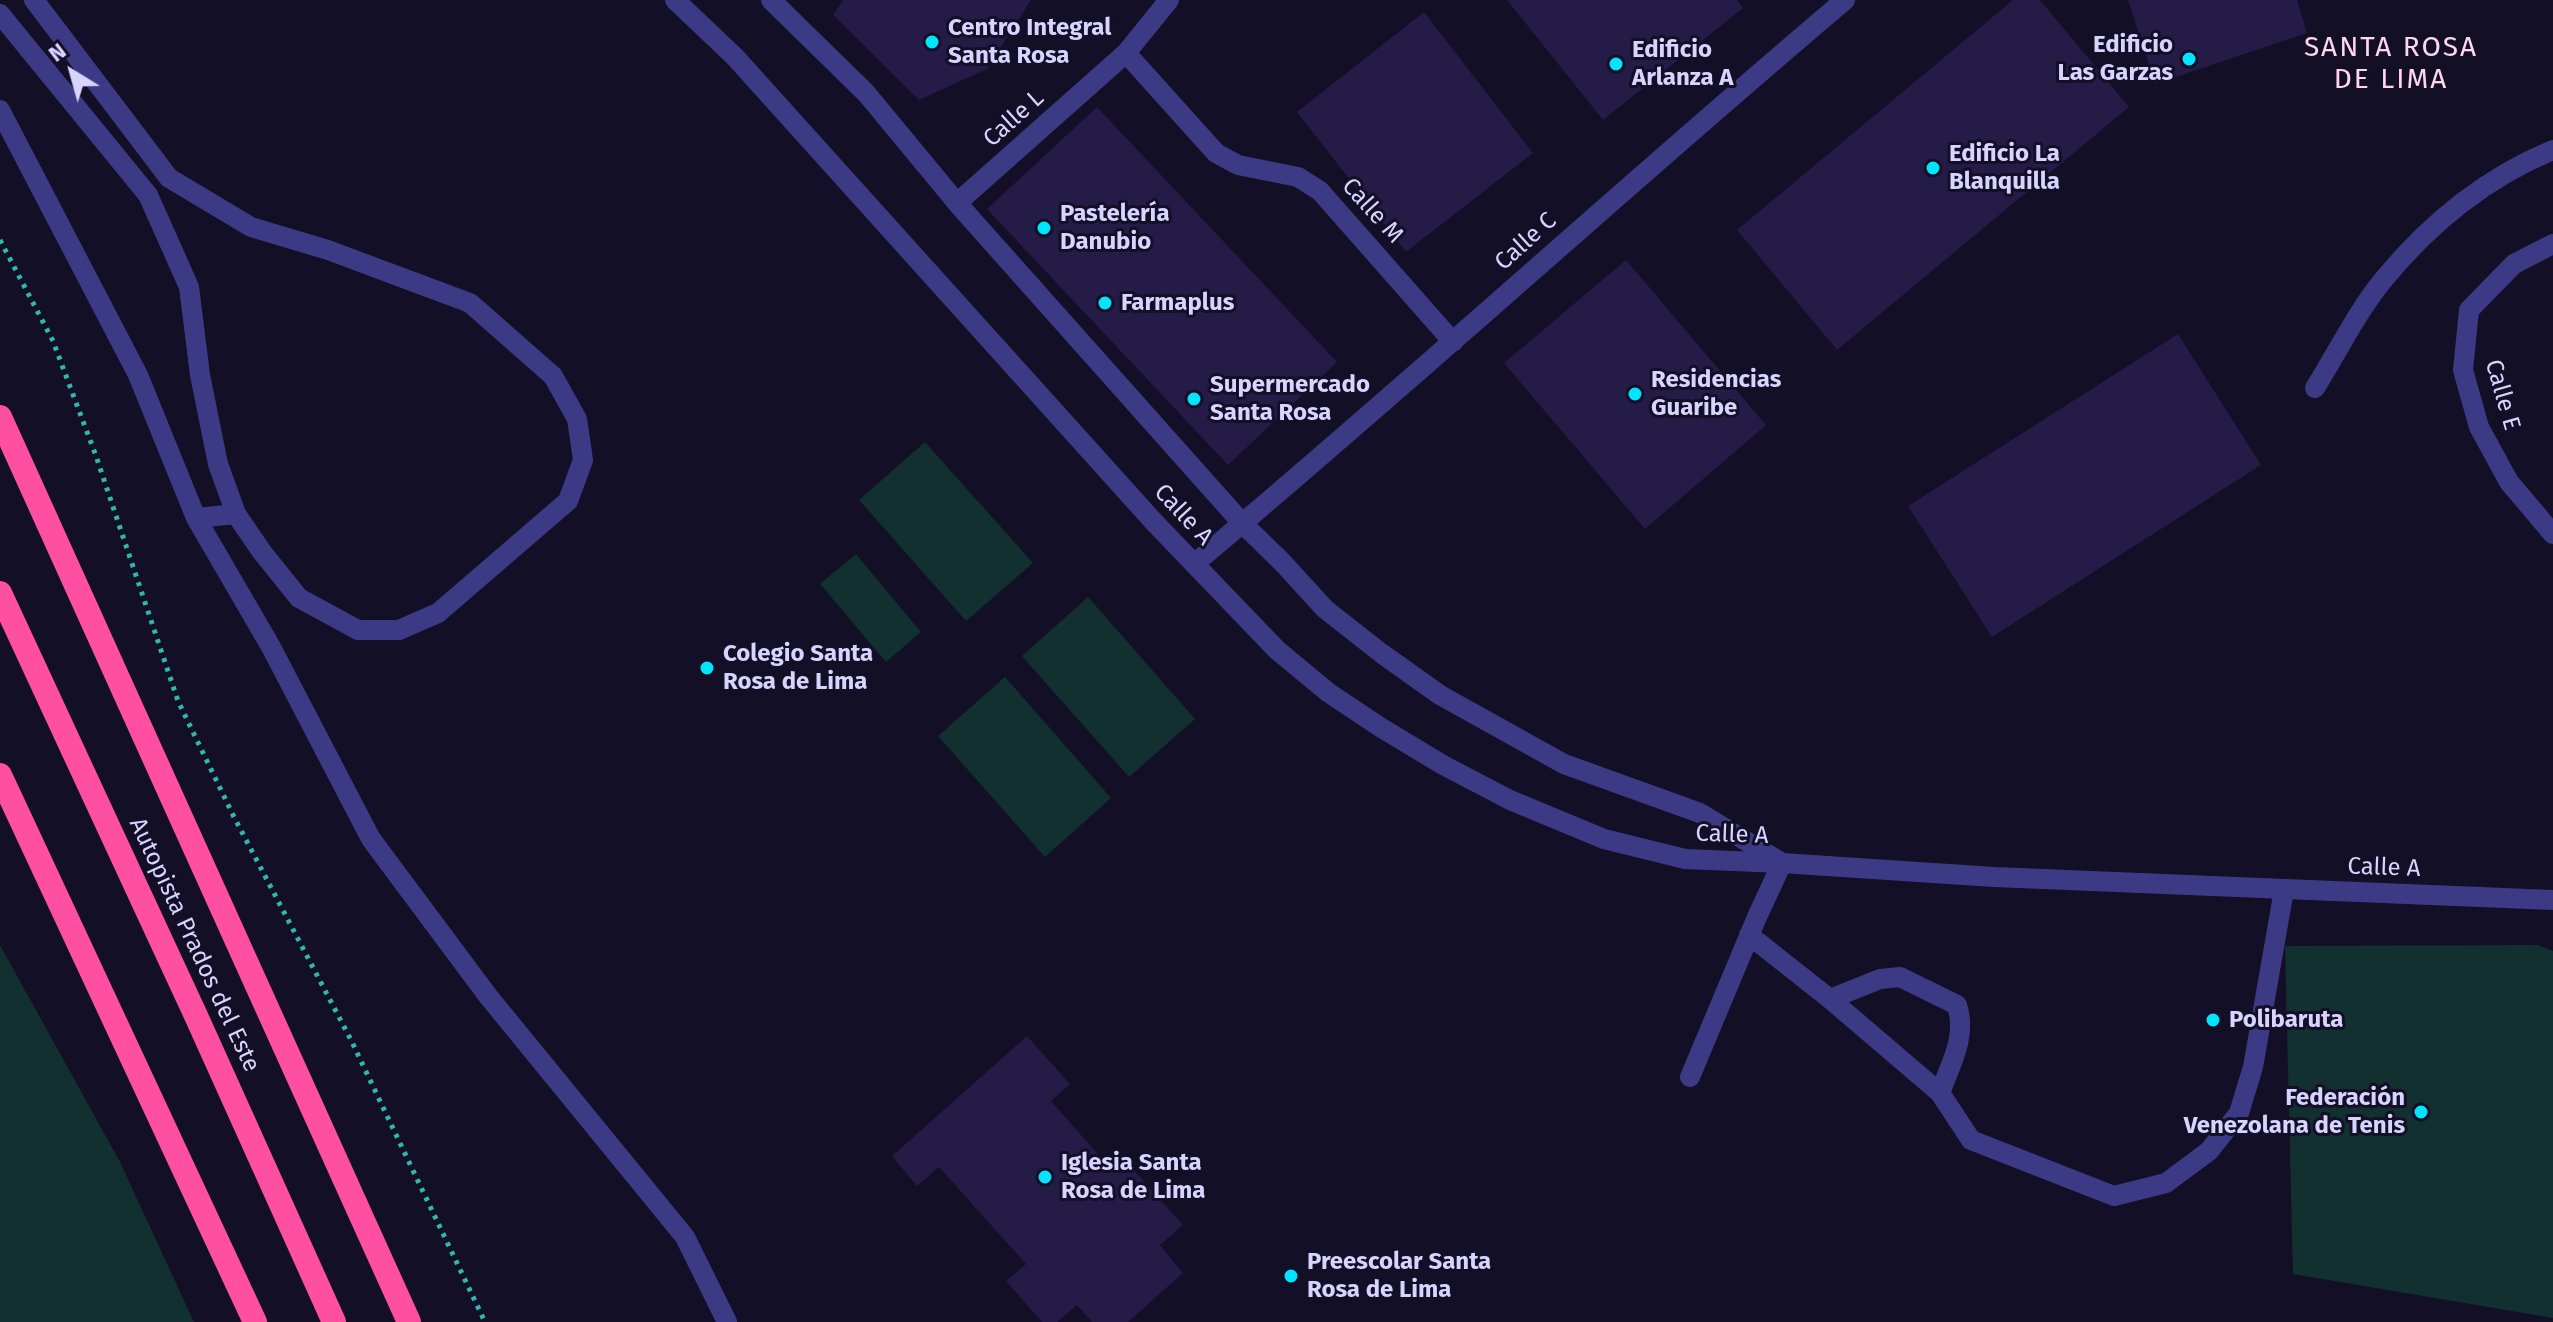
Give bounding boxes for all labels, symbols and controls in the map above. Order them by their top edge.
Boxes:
place label: Centro Integral Santa Rosa [948,14,1111,70]
place label: Edificio Las Garzas [2058,31,2173,87]
district label: SANTA ROSA DE LIMA [2304,31,2478,97]
north arrow [32,32,112,112]
marker: Centro Integral Santa Rosa [923,33,941,51]
place label: Edificio Arlanza A [1632,36,1733,92]
text: N [43,37,71,68]
marker: Edificio Las Garzas [2180,50,2198,68]
marker: Edificio Arlanza A [1607,55,1625,73]
street label: Calle L [978,84,1050,154]
place label: Edificio La Blanquilla [1949,140,2060,196]
marker: Edificio La Blanquilla [1924,159,1942,177]
street label: Calle M [1335,172,1409,250]
place label: Pastelería Danubio [1060,200,1170,256]
street label: Calle C [1489,207,1563,277]
marker: Pastelería Danubio [1035,219,1053,237]
place label: Farmaplus [1121,289,1234,317]
marker: Farmaplus [1096,294,1114,312]
street label: Calle E [2478,356,2526,434]
place label: Residencias Guaribe [1651,366,1781,422]
place label: Supermercado Santa Rosa [1210,371,1370,427]
marker: Residencias Guaribe [1626,385,1644,403]
marker: Supermercado Santa Rosa [1185,390,1203,408]
street label: Calle A [1148,478,1218,552]
place label: Colegio Santa Rosa de Lima [723,640,873,696]
marker: Colegio Santa Rosa de Lima [698,659,716,677]
street label: Autopista Prados del Este [122,813,266,1077]
street label: Calle A [1695,819,1769,851]
street label: Calle A [2347,852,2421,884]
place label: Polibaruta [2229,1006,2343,1034]
marker: Polibaruta [2204,1011,2222,1029]
place label: Federación Venezolana de Tenis [2184,1084,2405,1140]
marker: Federación Venezolana de Tenis [2412,1103,2430,1121]
place label: Iglesia Santa Rosa de Lima [1061,1149,1206,1205]
marker: Iglesia Santa Rosa de Lima [1036,1168,1054,1186]
place label: Preescolar Santa Rosa de Lima [1307,1248,1491,1304]
marker: Preescolar Santa Rosa de Lima [1282,1267,1300,1285]

